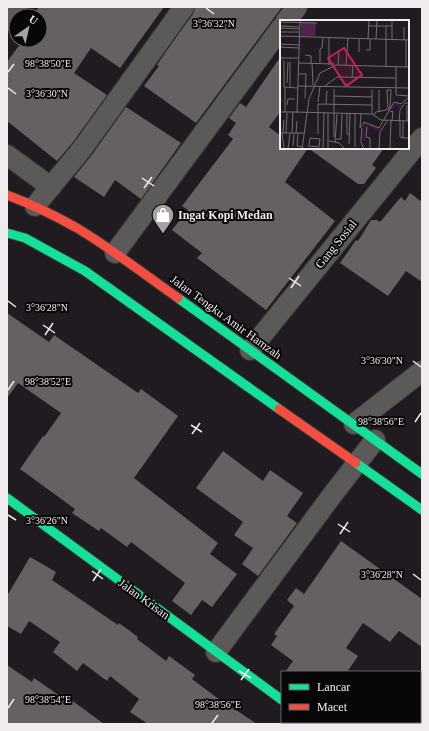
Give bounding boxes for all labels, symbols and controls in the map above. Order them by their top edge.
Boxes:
north arrow [8,8,48,48]
text: U [27,13,40,27]
text: 3°36'32"N [193,18,235,29]
inset map [280,20,409,149]
text: 98°38'50"E [25,58,71,69]
text: 3°36'30"N [26,88,68,99]
shop icon: Ingat Kopi Medan [150,202,176,235]
place label: Ingat Kopi Medan [178,208,273,222]
street label: Gang Sosial [312,216,360,271]
street label: Jalan Tengku Amir Hamzah [168,272,284,362]
text: 3°36'28"N [26,302,68,313]
text: 3°36'30"N [361,355,403,366]
text: 98°38'52"E [25,376,71,387]
text: 98°38'56"E [358,416,404,427]
text: 3°36'26"N [26,515,68,526]
text: 3°36'28"N [361,569,403,580]
street label: Jalan Krisan [116,576,172,622]
legend [281,671,421,723]
text: Lancar [317,680,350,694]
text: 98°38'54"E [25,694,71,705]
text: 98°38'56"E [195,699,241,710]
text: Macet [317,700,348,714]

